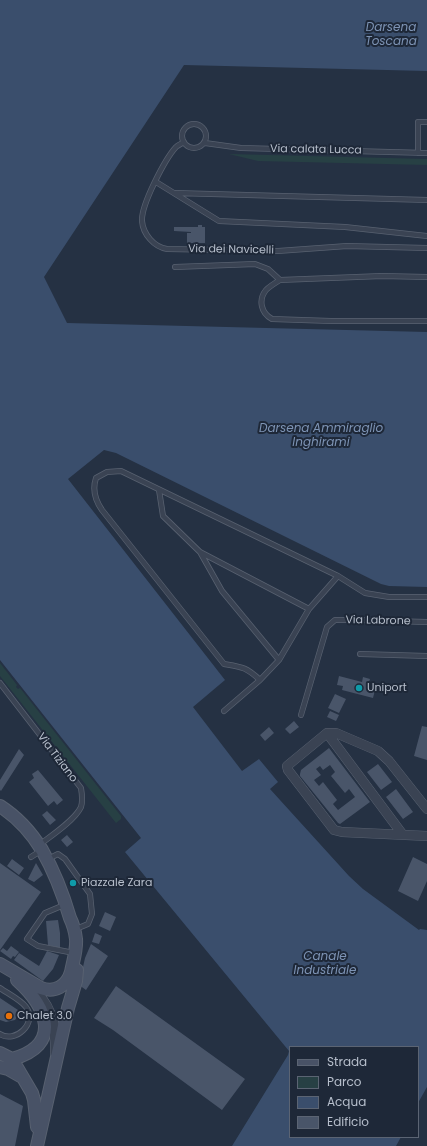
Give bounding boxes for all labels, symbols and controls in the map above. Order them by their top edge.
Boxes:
water label: Darsena Toscana [365,21,417,49]
street label: Via calata Lucca [270,143,362,157]
street label: Via dei Navicelli [188,243,274,257]
water label: Darsena Ammiraglio Inghirami [259,422,383,450]
street label: Via Labrone [345,614,411,628]
place label: Uniport [367,681,407,695]
marker: Uniport [354,683,364,693]
street label: Via Tiziano [34,731,80,785]
place label: Piazzale Zara [81,876,152,890]
marker: Piazzale Zara [68,878,78,888]
water label: Canale Industriale [294,950,356,978]
place label: Chalet 3.0 [17,1009,72,1023]
marker: Chalet 3.0 [4,1011,14,1021]
legend [289,1046,419,1138]
text: Strada [327,1053,367,1070]
text: Parco [327,1073,362,1090]
text: Acqua [327,1093,366,1110]
text: Edificio [327,1113,369,1130]

